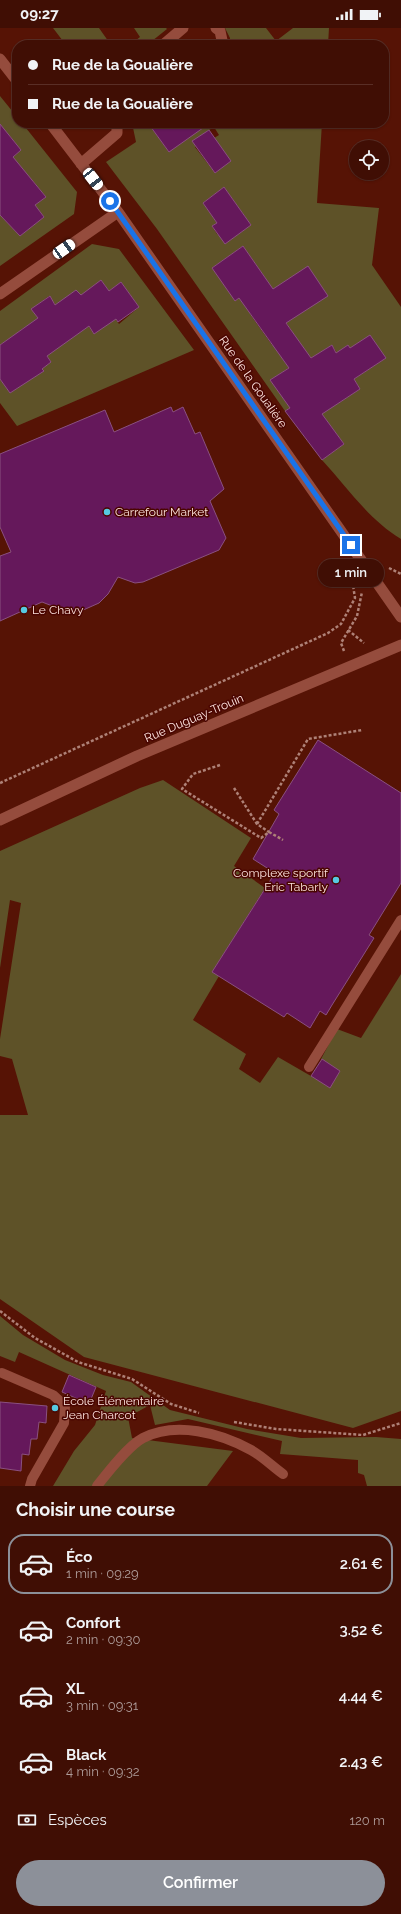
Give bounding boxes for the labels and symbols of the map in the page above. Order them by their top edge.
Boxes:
car [81,166,105,192]
route start [101,192,119,210]
car [51,237,77,261]
street label: Rue de la Goualière [216,333,290,431]
place label: Carrefour Market [115,505,208,519]
marker: Carrefour Market [102,507,112,517]
route end [342,536,360,554]
callout: 1 min [318,559,384,587]
place label: Le Chavy [32,603,84,617]
marker: Le Chavy [19,605,29,615]
street label: Rue Duguay-Trouin [142,691,246,745]
place label: Complexe sportif Eric Tabarly [233,866,329,894]
marker: Complexe sportif Eric Tabarly [331,875,341,885]
place label: École Élémentaire Jean Charcot [63,1394,164,1422]
marker: École Élémentaire Jean Charcot [50,1403,60,1413]

